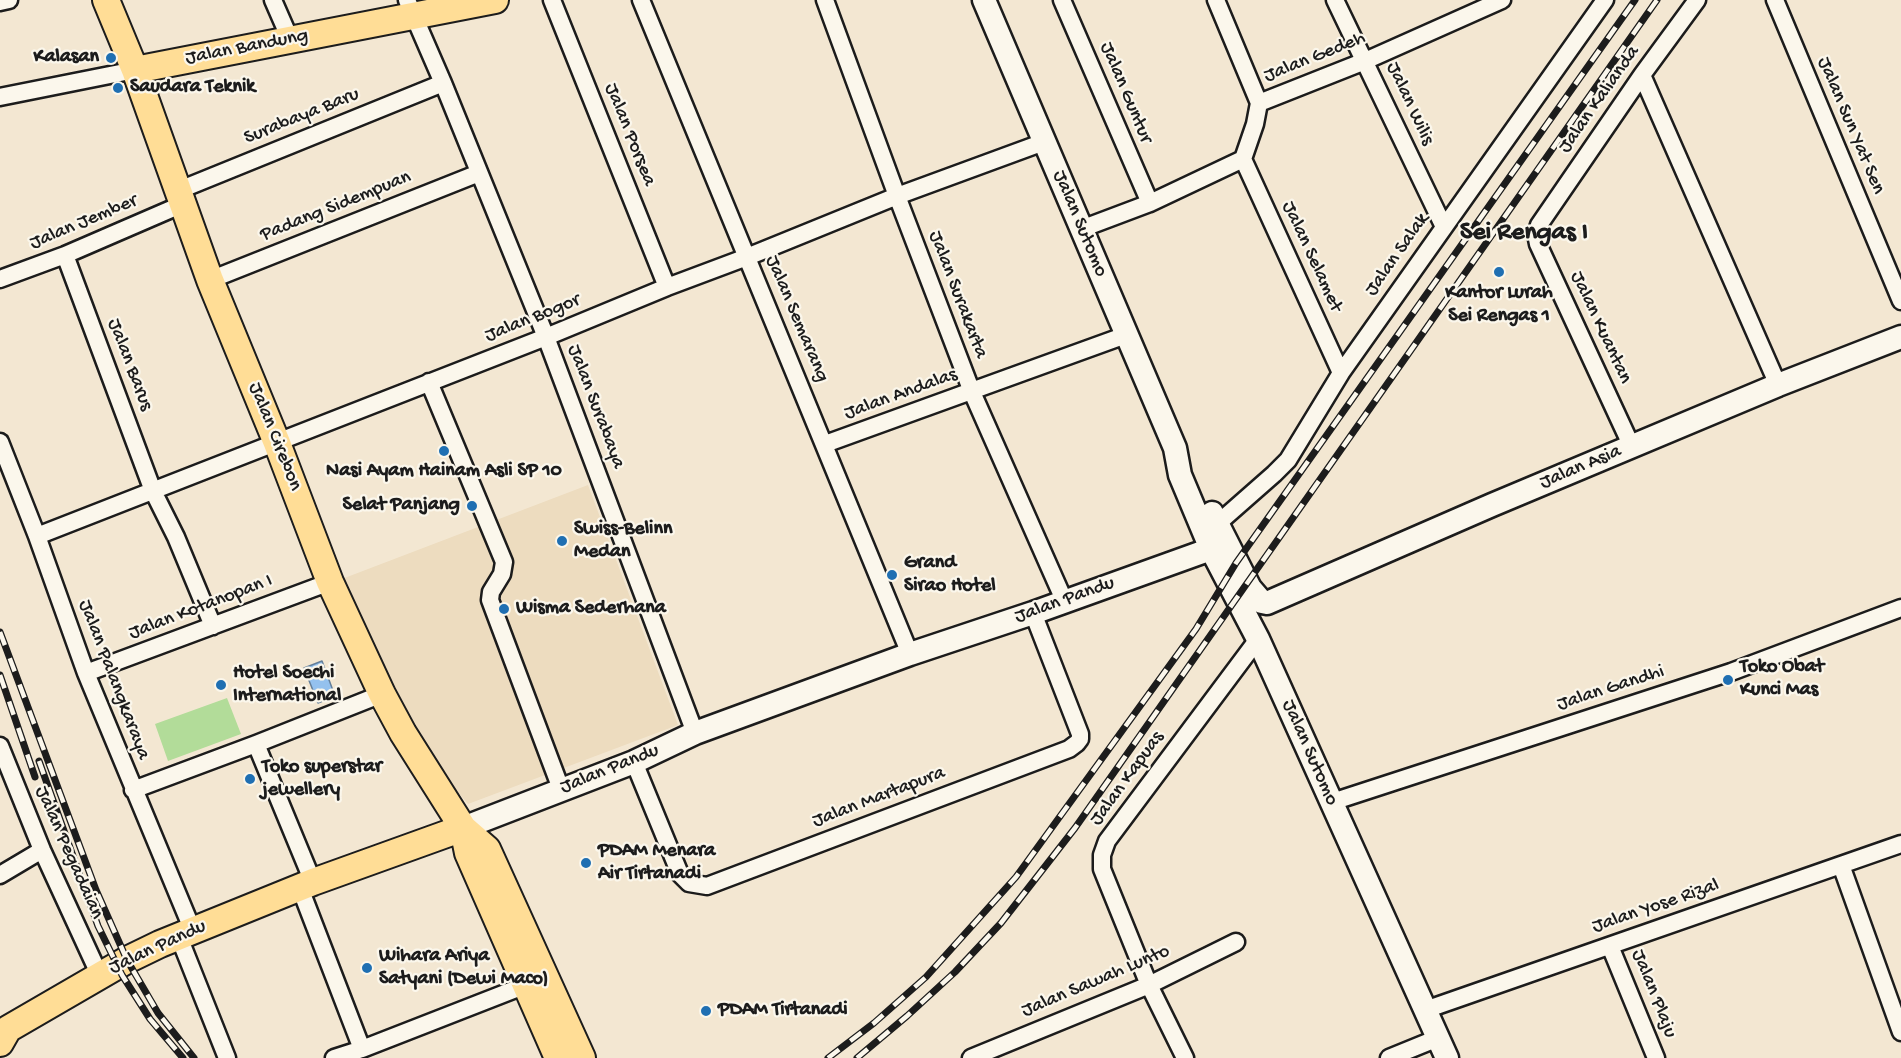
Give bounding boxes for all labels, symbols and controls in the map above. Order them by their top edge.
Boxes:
street label: Jalan Bandung [184,24,310,72]
street label: Jalan Gedeh [1261,27,1369,89]
street label: Jalan Guntur [1093,39,1157,147]
street label: Jalan Kalianda [1554,42,1646,158]
place label: Kalasan [33,46,99,70]
marker: Kalasan [104,51,118,65]
street label: Jalan Sun Yat Sen [1810,54,1890,198]
street label: Jalan Wilis [1379,59,1439,149]
place label: Saudara Teknik [130,76,255,100]
street label: Jalan Porsea [598,80,660,190]
marker: Saudara Teknik [111,81,125,95]
street label: Surabaya Baru [241,83,363,151]
street label: Padang Sidempuan [257,166,415,248]
street label: Jalan Sutomo [1046,167,1112,281]
street label: Jalan Jember [27,190,141,256]
street label: Jalan Selamet [1275,198,1347,316]
street label: Jalan Salak [1361,209,1435,301]
district label: Sei Rengas I [1460,218,1588,250]
street label: Jalan Surakarta [922,228,992,362]
street label: Jalan Semarang [758,252,834,386]
marker: Kantor Lurah Sei Rengas 1 [1492,265,1506,279]
street label: Jalan Kuantan [1564,268,1636,388]
place label: Kantor Lurah Sei Rengas 1 [1445,282,1553,329]
street label: Jalan Bogor [482,289,584,349]
street label: Jalan Barus [100,316,158,414]
street label: Jalan Surabaya [560,342,630,472]
street label: Jalan Andalas [841,363,961,427]
street label: Jalan Cirebon [241,379,307,495]
street label: Jalan Asia [1537,440,1625,496]
marker: Nasi Ayam Hainam Asli SP 10 [437,444,451,458]
place label: Nasi Ayam Hainam Asli SP 10 [326,460,562,484]
place label: Selat Panjang [343,494,460,518]
marker: Selat Panjang [465,499,479,513]
place label: Swiss-Belinn Medan [574,518,672,565]
marker: Swiss-Belinn Medan [555,534,569,548]
place label: Grand Sirao Hotel [904,552,996,599]
marker: Grand Sirao Hotel [885,568,899,582]
street label: Jalan Kotanopan I [126,570,276,646]
street label: Jalan Pandu [1012,572,1118,630]
street label: Jalan Palangkaraya [71,597,155,763]
place label: Wisma Sederhana [516,597,666,621]
marker: Wisma Sederhana [497,602,511,616]
place label: Toko Obat Kunci Mas [1740,656,1824,703]
street label: Jalan Gandhi [1554,660,1668,718]
place label: Hotel Soechi International [233,662,341,709]
marker: Toko Obat Kunci Mas [1721,673,1735,687]
marker: Hotel Soechi International [214,678,228,692]
street label: Jalan Sutomo [1275,696,1343,810]
street label: Jalan Kapuas [1086,727,1170,831]
street label: Jalan Pandu [557,739,663,801]
place label: Toko superstar jewellery [262,756,382,803]
street label: Jalan Martapura [809,762,949,834]
marker: Toko superstar jewellery [243,772,257,786]
street label: Jalan Pegadaian [28,783,108,923]
place label: PDAM Menara Air Tirtanadi [598,840,715,887]
marker: PDAM Menara Air Tirtanadi [579,856,593,870]
street label: Jalan Yose Rizal [1589,874,1723,940]
street label: Jalan Pandu [106,915,210,981]
street label: Jalan Sawah Lunto [1018,940,1174,1024]
place label: Wihara Ariya Satyani (Dewi Maco) [379,945,548,992]
street label: Jalan Plaju [1624,946,1682,1042]
marker: Wihara Ariya Satyani (Dewi Maco) [360,961,374,975]
place label: PDAM Tirtanadi [718,999,848,1023]
marker: PDAM Tirtanadi [699,1004,713,1018]

